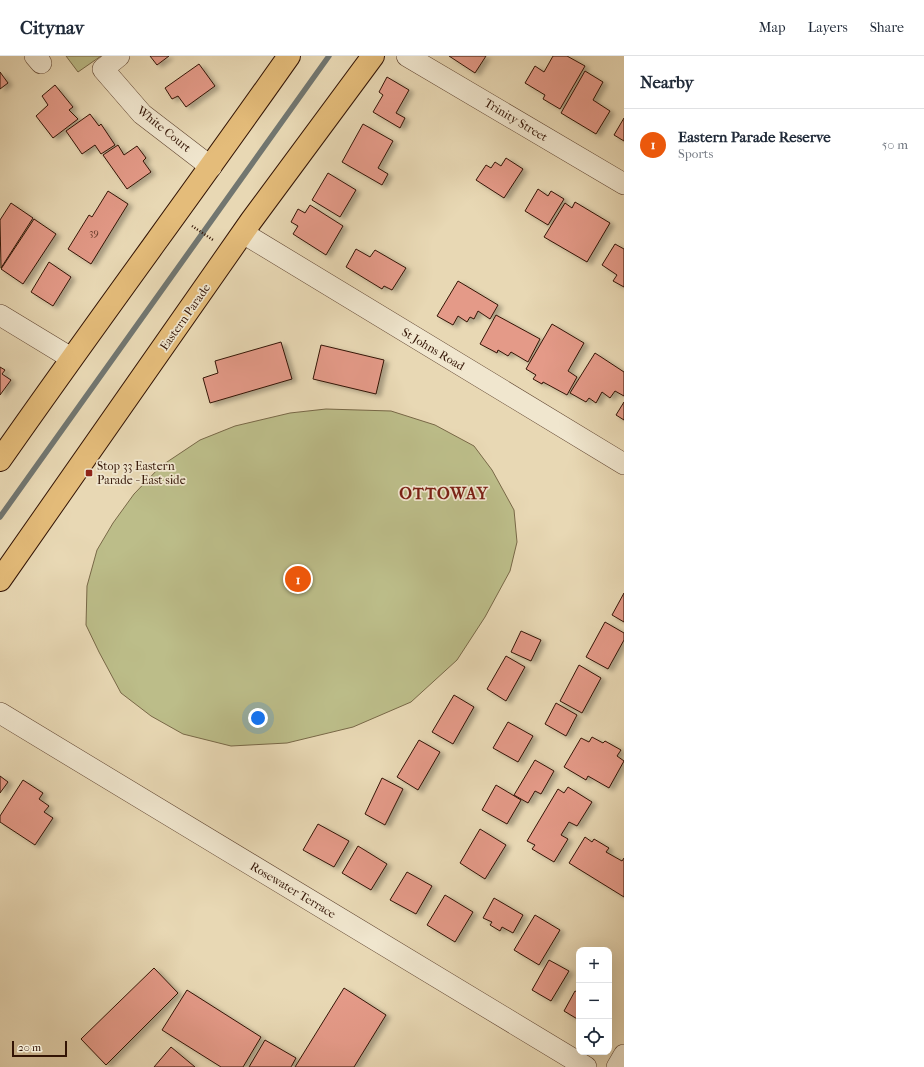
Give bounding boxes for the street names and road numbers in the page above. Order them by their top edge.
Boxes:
street label: Trinity Street [482,96,551,145]
street label: White Court [134,102,194,155]
street label: Eastern Parade [157,281,213,353]
street label: St Johns Road [399,325,467,373]
street label: Rosewater Terrace [248,859,338,921]

